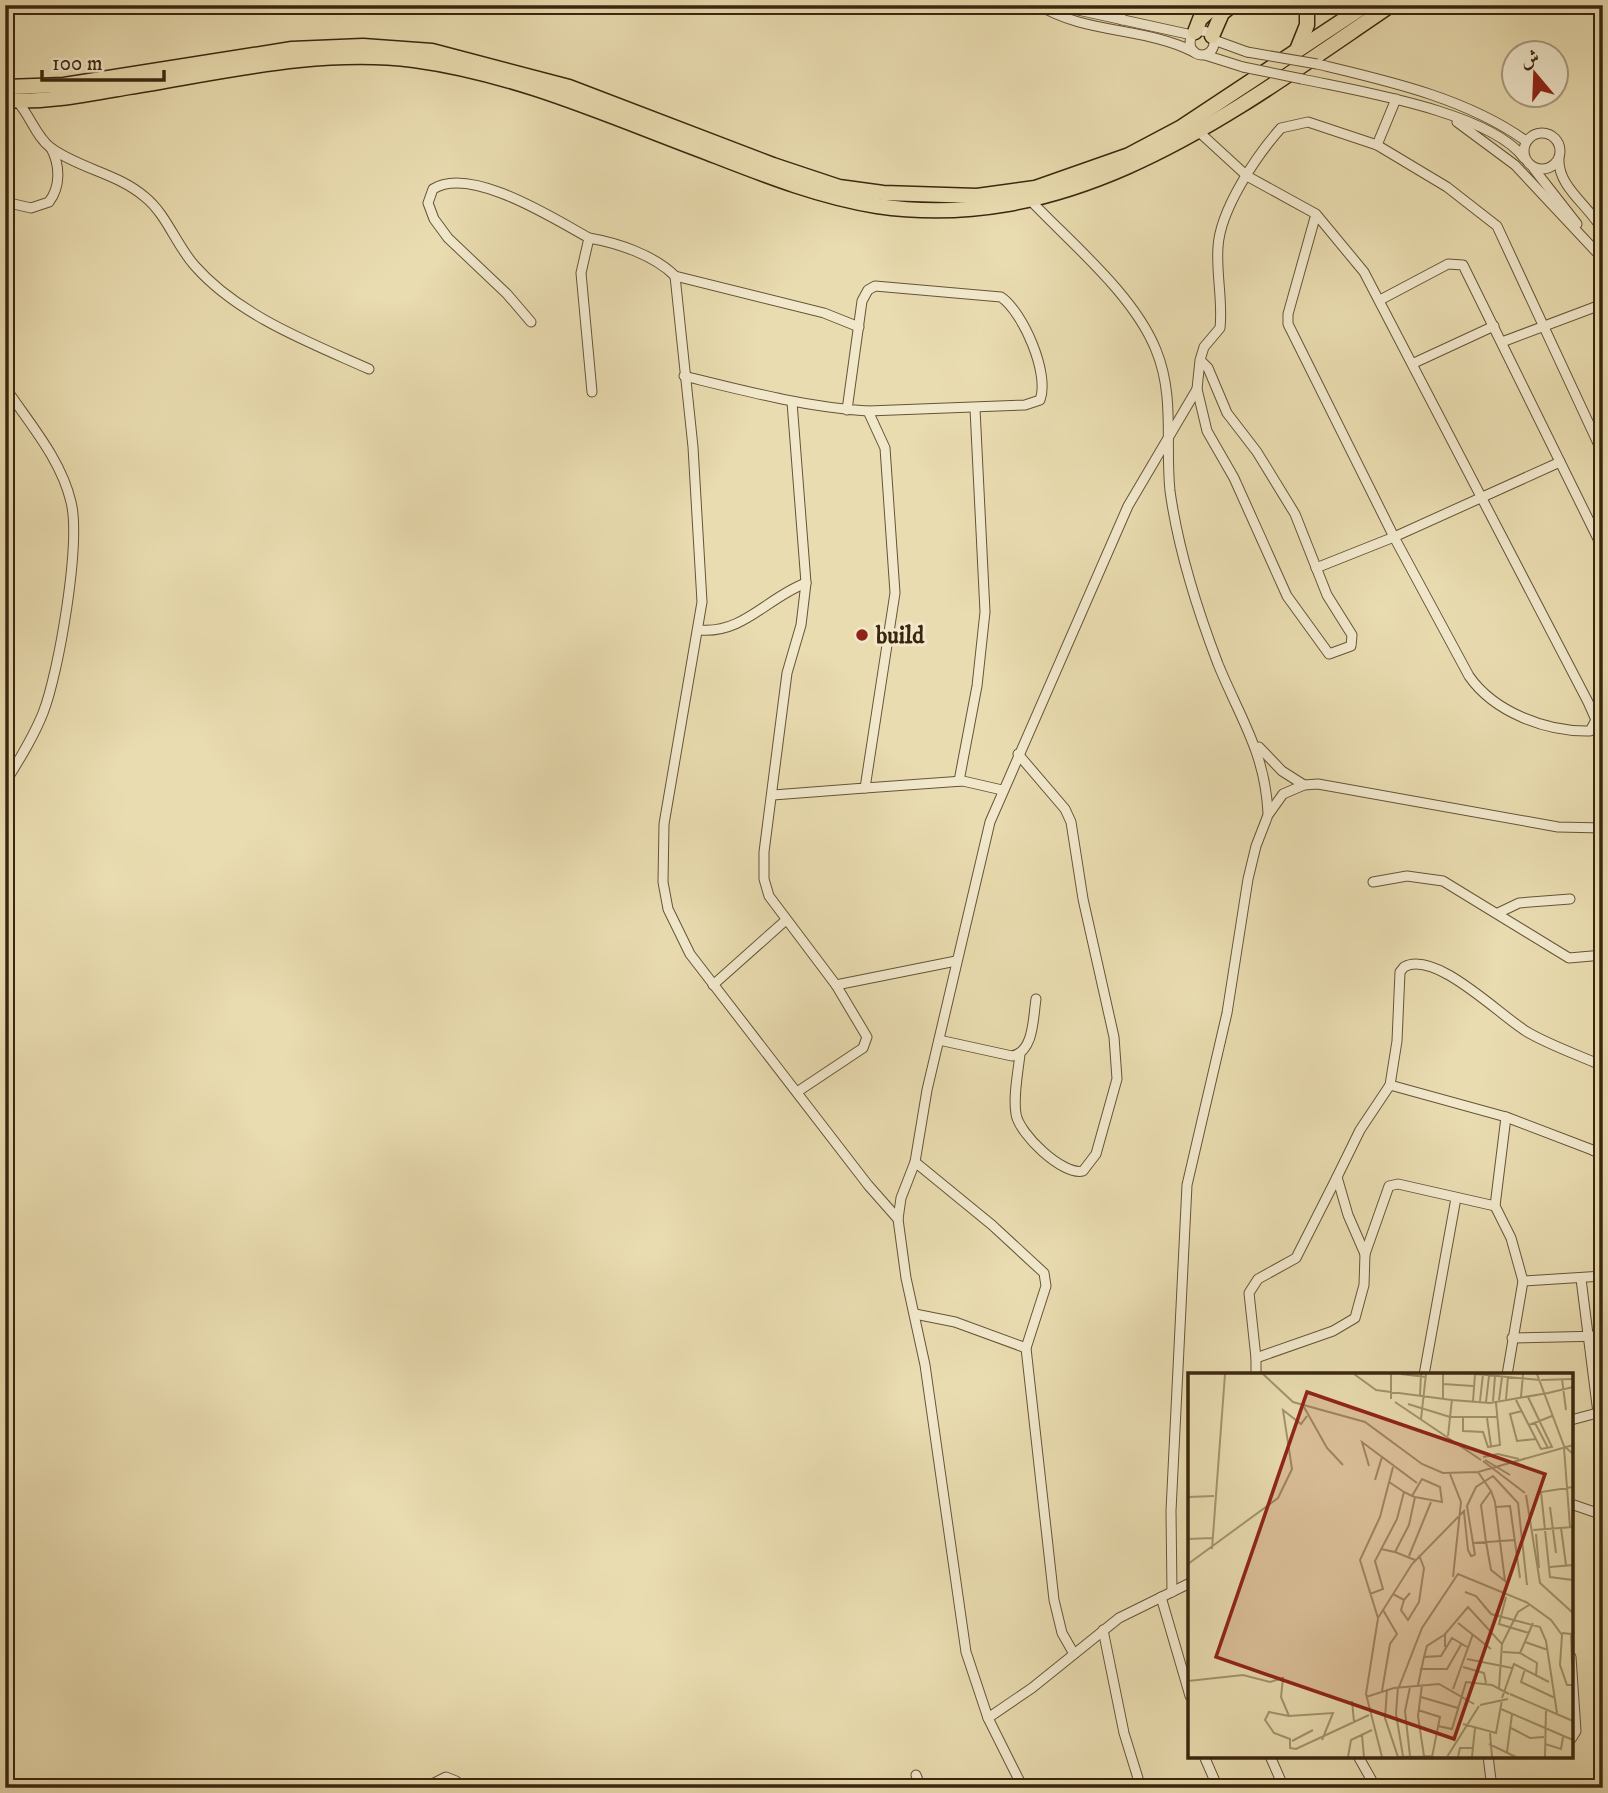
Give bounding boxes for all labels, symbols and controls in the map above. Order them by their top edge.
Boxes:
scale bar [42,38,164,82]
north arrow [1500,38,1570,108]
text: ش [1517,45,1543,73]
text: 100 m [52,51,103,77]
place label: build [875,621,925,651]
marker: build [854,627,870,643]
inset map [1188,1373,1573,1758]

